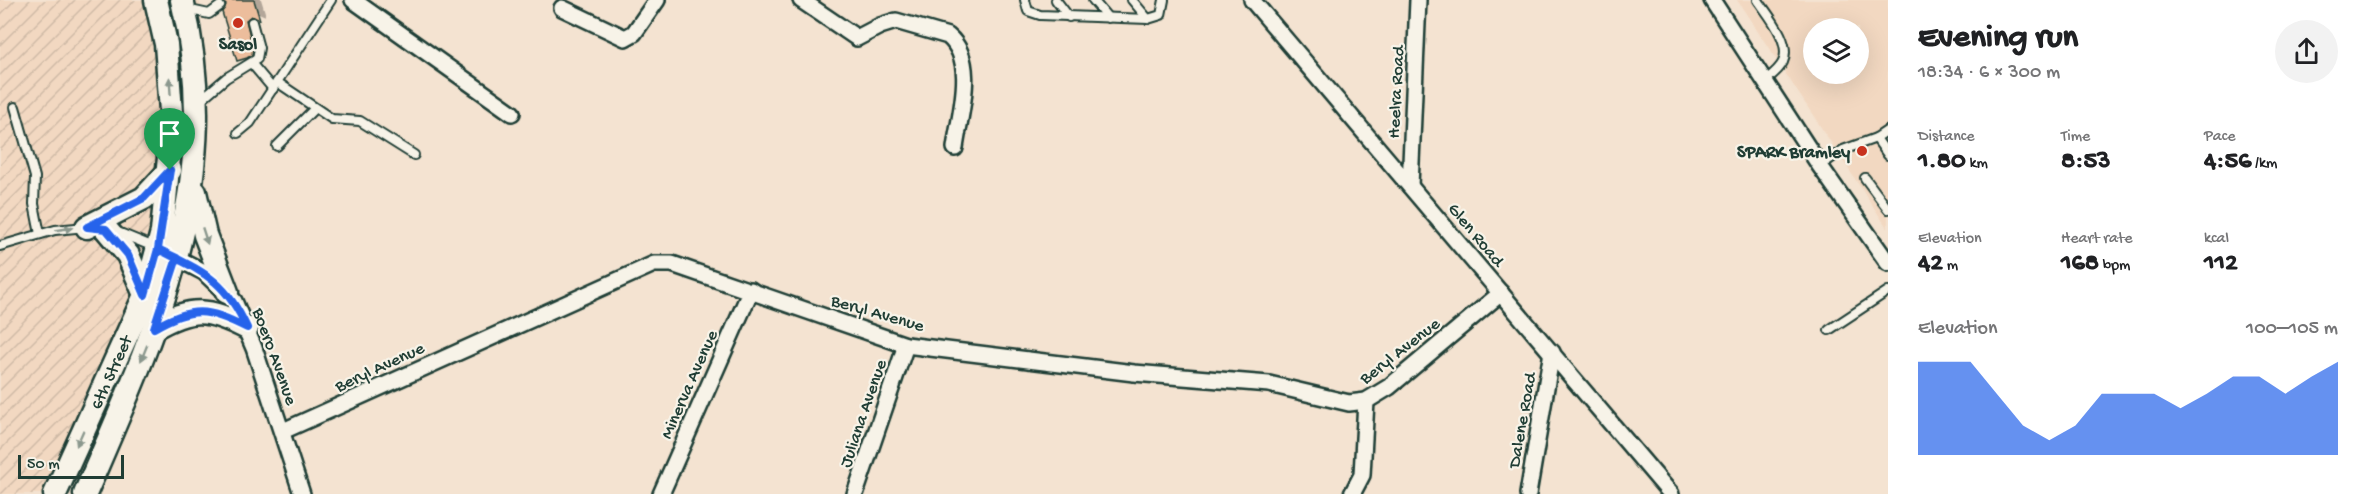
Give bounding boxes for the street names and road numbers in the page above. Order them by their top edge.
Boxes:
street label: Heelra Road [1385,44,1410,139]
street label: Glen Road [1442,199,1509,273]
street label: Beryl Avenue [827,291,927,338]
street label: Boero Avenue [246,304,301,409]
street label: Beryl Avenue [1355,314,1445,390]
street label: Minerva Avenue [657,327,724,443]
street label: 6th Street [87,331,139,413]
street label: Beryl Avenue [331,338,429,399]
street label: Juliana Avenue [836,356,893,471]
street label: Dalene Road [1505,370,1542,471]

